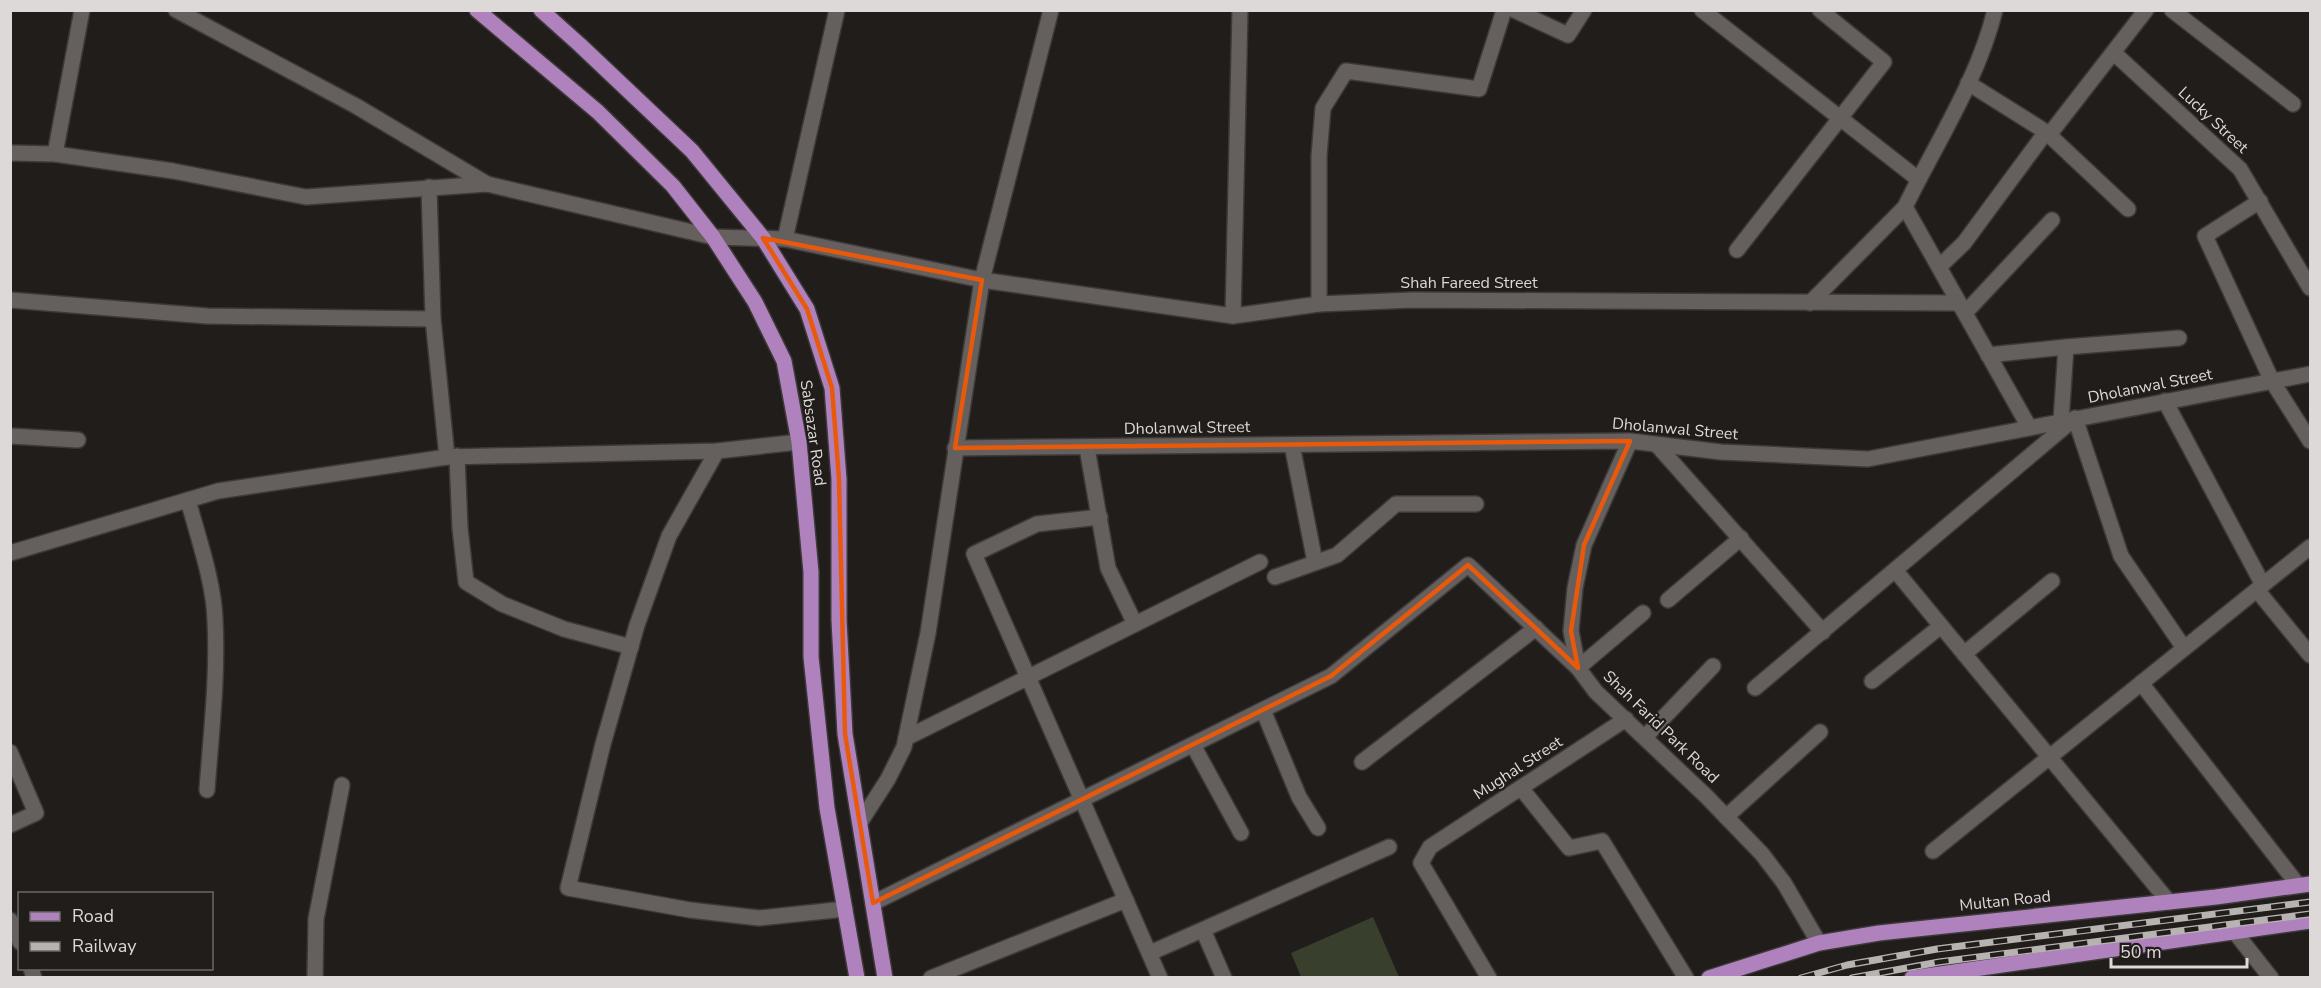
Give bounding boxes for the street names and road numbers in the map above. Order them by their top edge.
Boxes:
street label: Lucky Street [2173,82,2253,159]
street label: Shah Fareed Street [1400,272,1538,294]
street label: Dholanwal Street [2086,363,2215,409]
street label: Sabsazar Road [795,379,831,487]
street label: Dholanwal Street [1611,413,1739,445]
street label: Dholanwal Street [1124,416,1251,440]
street label: Shah Farid Park Road [1598,666,1724,788]
street label: Mughal Street [1469,731,1567,805]
street label: Multan Road [1958,885,2052,917]

